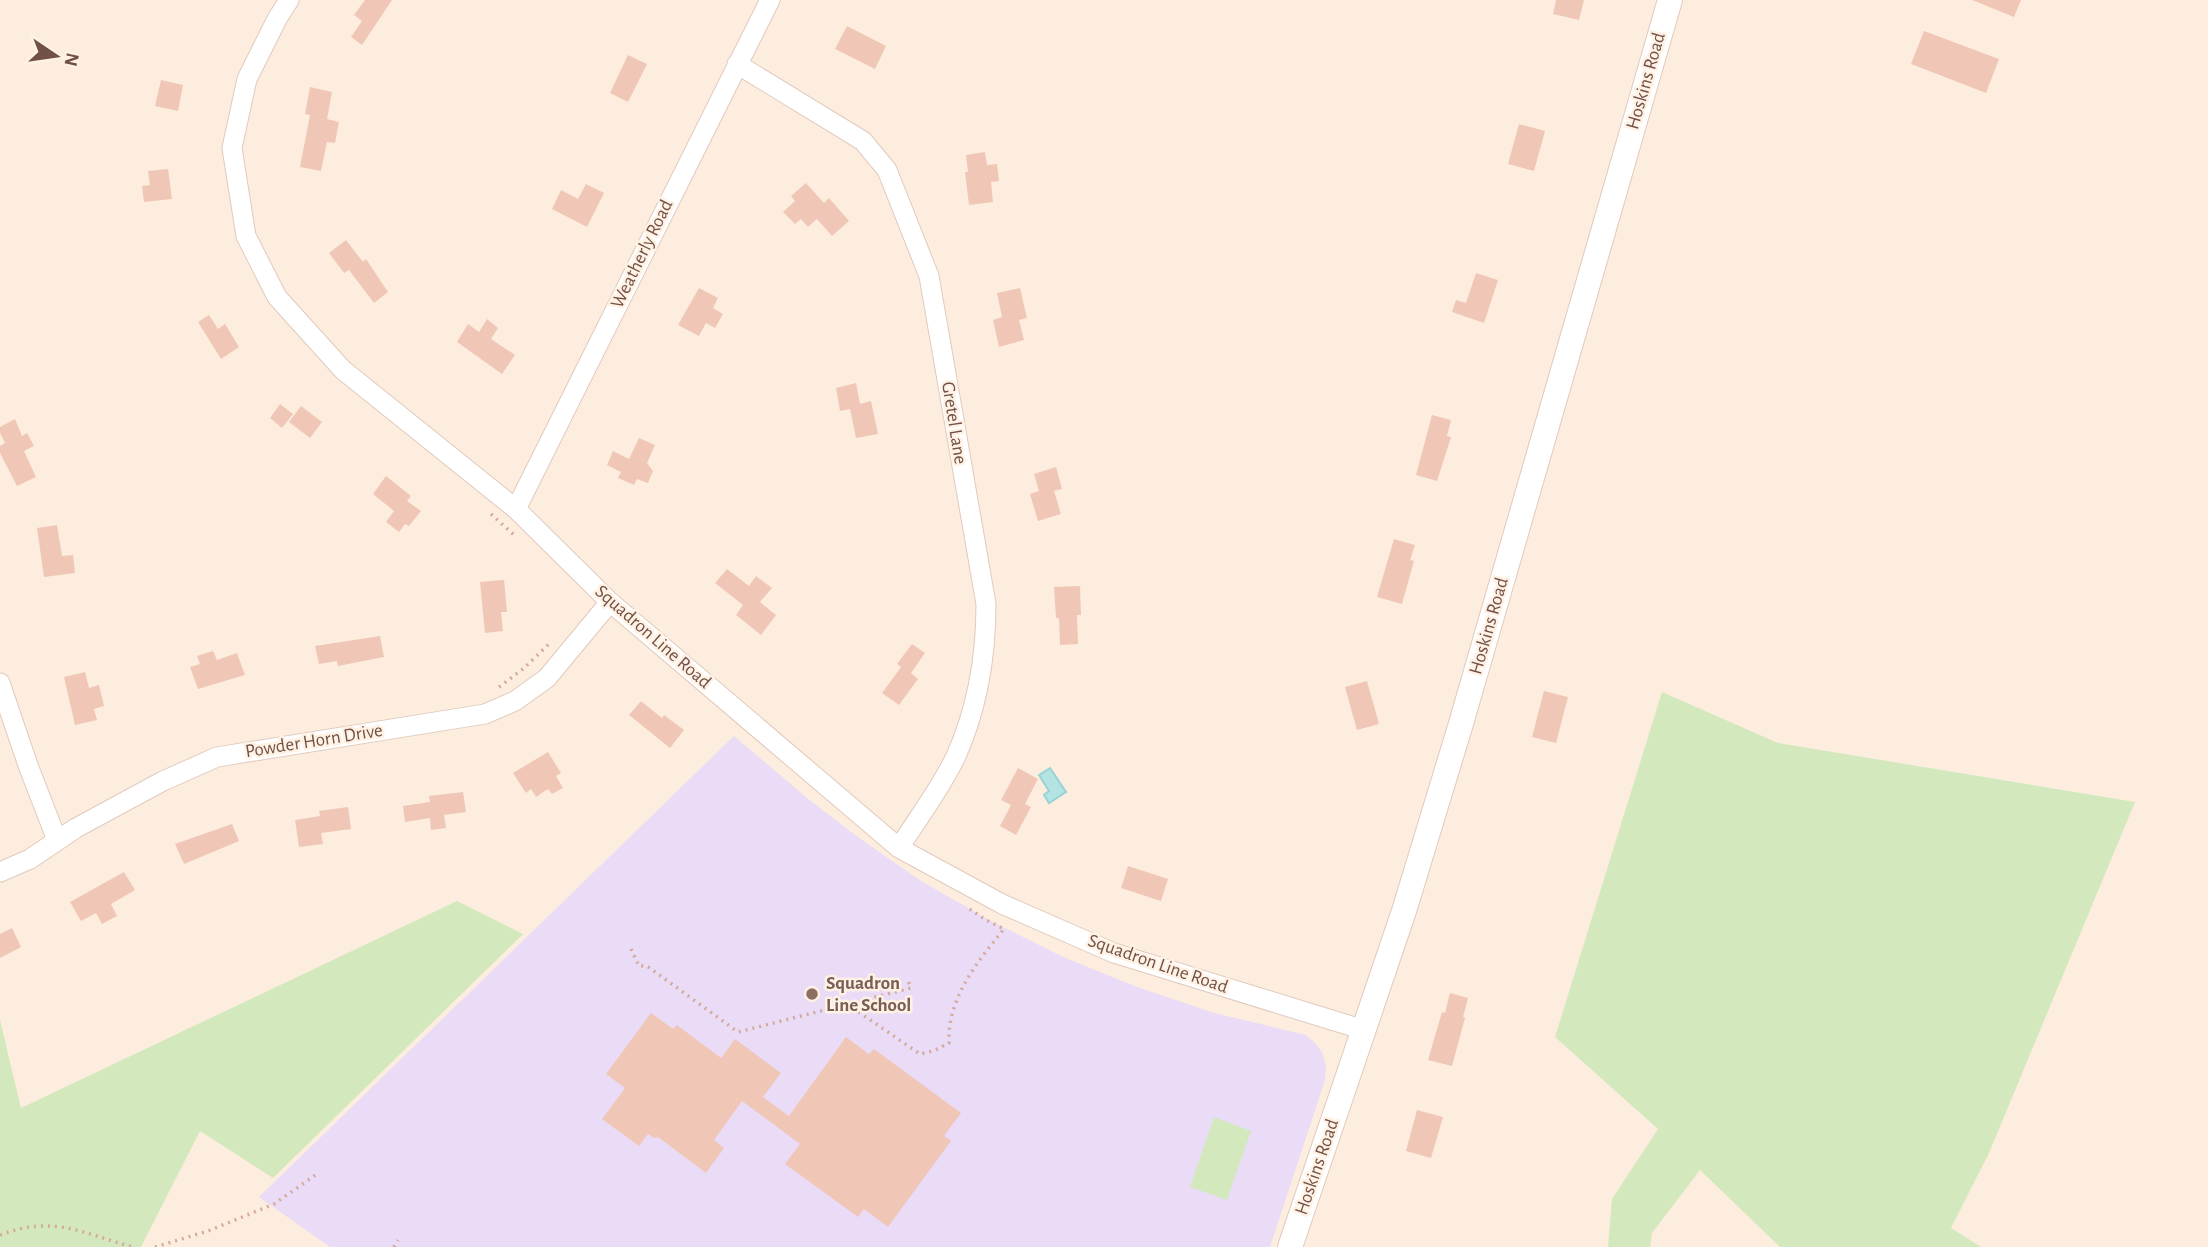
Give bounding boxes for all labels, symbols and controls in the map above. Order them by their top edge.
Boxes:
north arrow [21,21,91,91]
street label: Hoskins Road [1623,30,1669,132]
text: N [60,51,82,68]
street label: Weatherly Road [608,197,677,311]
street label: Gretel Lane [938,380,970,466]
street label: Hoskins Road [1466,575,1512,677]
street label: Squadron Line Road [591,582,715,692]
street label: Powder Horn Drive [244,721,384,761]
street label: Squadron Line Road [1086,931,1231,997]
place label: Squadron Line School [826,974,911,1015]
marker: Squadron Line School [804,986,820,1002]
street label: Hoskins Road [1292,1116,1342,1217]

